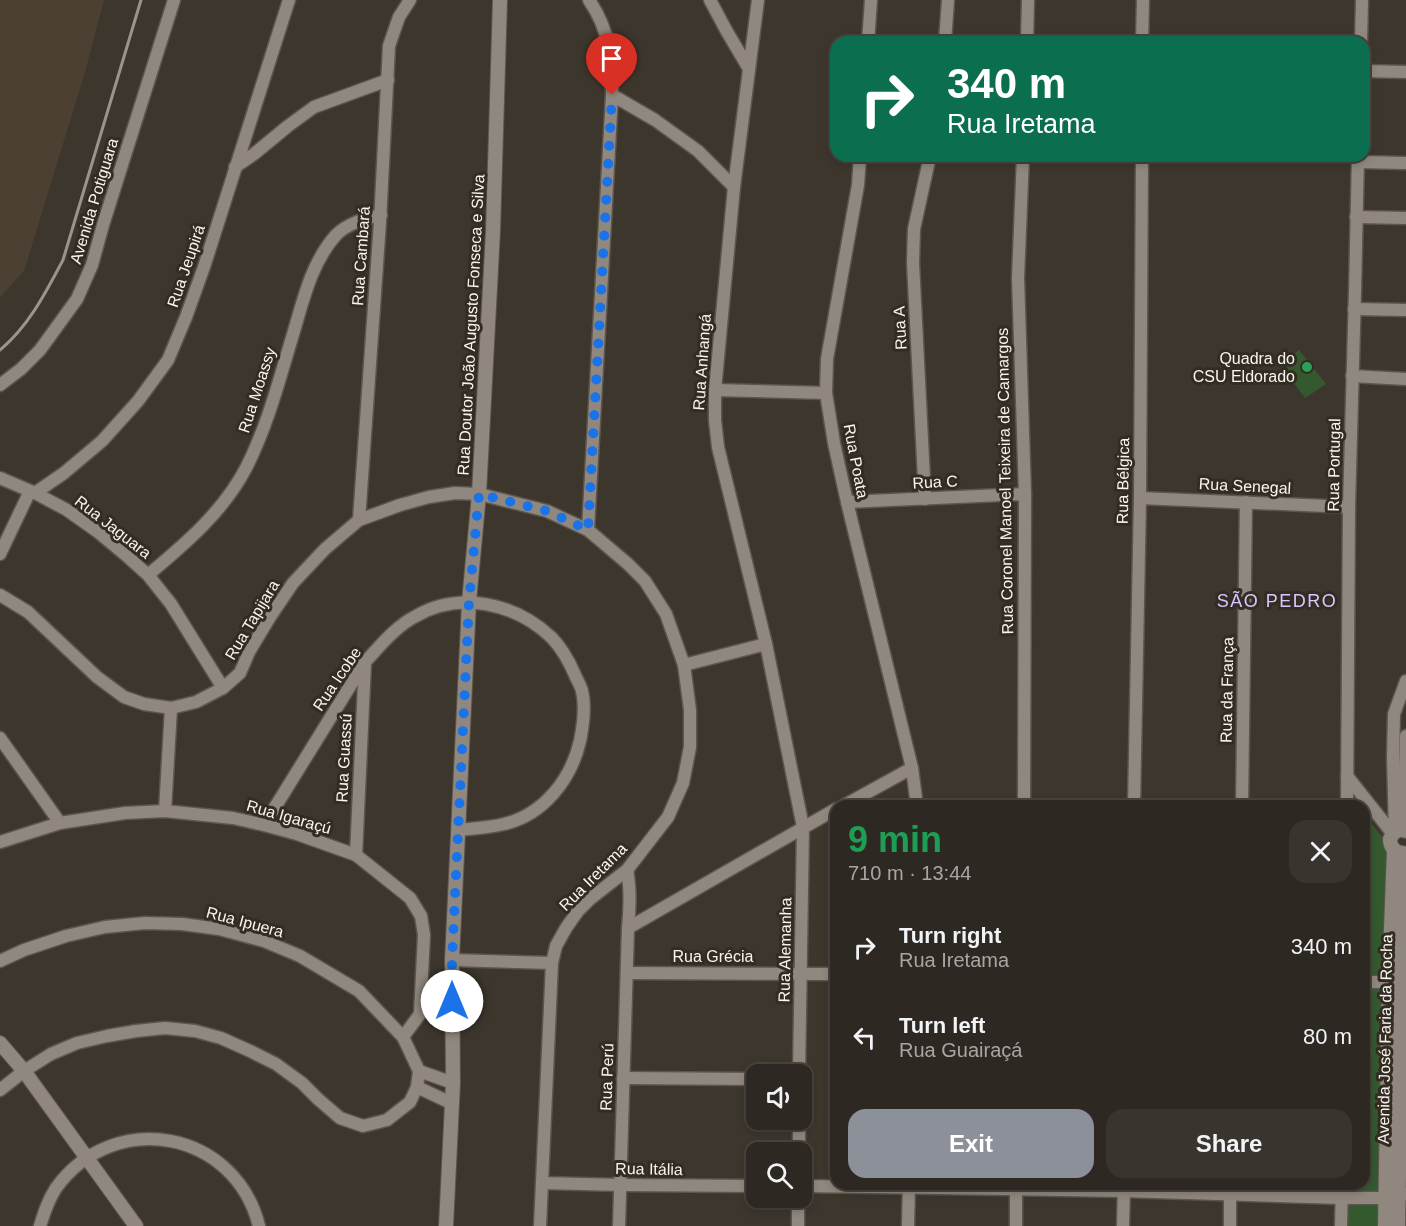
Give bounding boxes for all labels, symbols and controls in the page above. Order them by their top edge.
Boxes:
pin [586,33,637,95]
icon: arrive [595,42,628,75]
icon: right [848,60,926,138]
text: 340 m [947,60,1066,107]
text: Rua Iretama [947,109,1096,139]
street label: Avenida Potiguara [67,136,121,266]
street label: Rua Doutor João Augusto Fonseca e Silva [455,174,487,476]
street label: Rua Cambará [349,206,373,306]
street label: Rua Jeupirá [164,222,208,310]
street label: Rua A [890,305,910,350]
street label: Rua Anhangá [690,313,714,411]
street label: Rua Coronel Manoel Teixeira de Camargos [994,328,1016,634]
street label: Rua Moassy [235,345,279,435]
place label: Quadra do CSU Eldorado [1193,350,1295,385]
marker: Quadra do CSU Eldorado [1300,360,1314,374]
street label: Rua Portugal [1325,418,1343,512]
street label: Rua Poata [840,422,872,500]
street label: Rua Bélgica [1114,438,1132,524]
street label: Rua C [912,472,958,492]
street label: Rua Senegal [1198,475,1292,497]
street label: Rua Jaguara [72,492,154,562]
street label: Rua Tapijara [222,577,282,663]
district label: SÃO PEDRO [1217,590,1337,611]
street label: Rua da França [1218,637,1236,743]
street label: Rua Icobe [310,644,364,714]
street label: Rua Guassú [333,713,355,803]
street label: Rua Igaraçú [245,797,333,837]
text: 9 min [848,819,942,860]
button: close [1289,820,1352,883]
street label: Rua Iretama [556,840,630,914]
text: 710 m · 13:44 [848,862,971,884]
street label: Rua Alemanha [776,897,794,1003]
street label: Rua Ipuera [205,904,286,940]
text: Turn right [899,923,1001,948]
icon: right [848,931,881,964]
text: 340 m [1291,934,1352,959]
street label: Avenida José Faria da Rocha [1375,934,1395,1144]
street label: Rua Grécia [673,948,754,965]
text: Rua Iretama [899,949,1009,971]
position arrow [420,969,484,1033]
text: Turn left [899,1013,985,1038]
icon: left [848,1021,881,1054]
text: 80 m [1303,1024,1352,1049]
text: Rua Guairaçá [899,1039,1022,1061]
street label: Rua Perú [597,1043,617,1111]
map controls [746,1064,812,1208]
button: sound [746,1064,812,1130]
button: Exit [848,1109,1094,1178]
button: Share [1106,1109,1352,1178]
button: search [746,1142,812,1208]
street label: Rua Itália [615,1160,683,1178]

